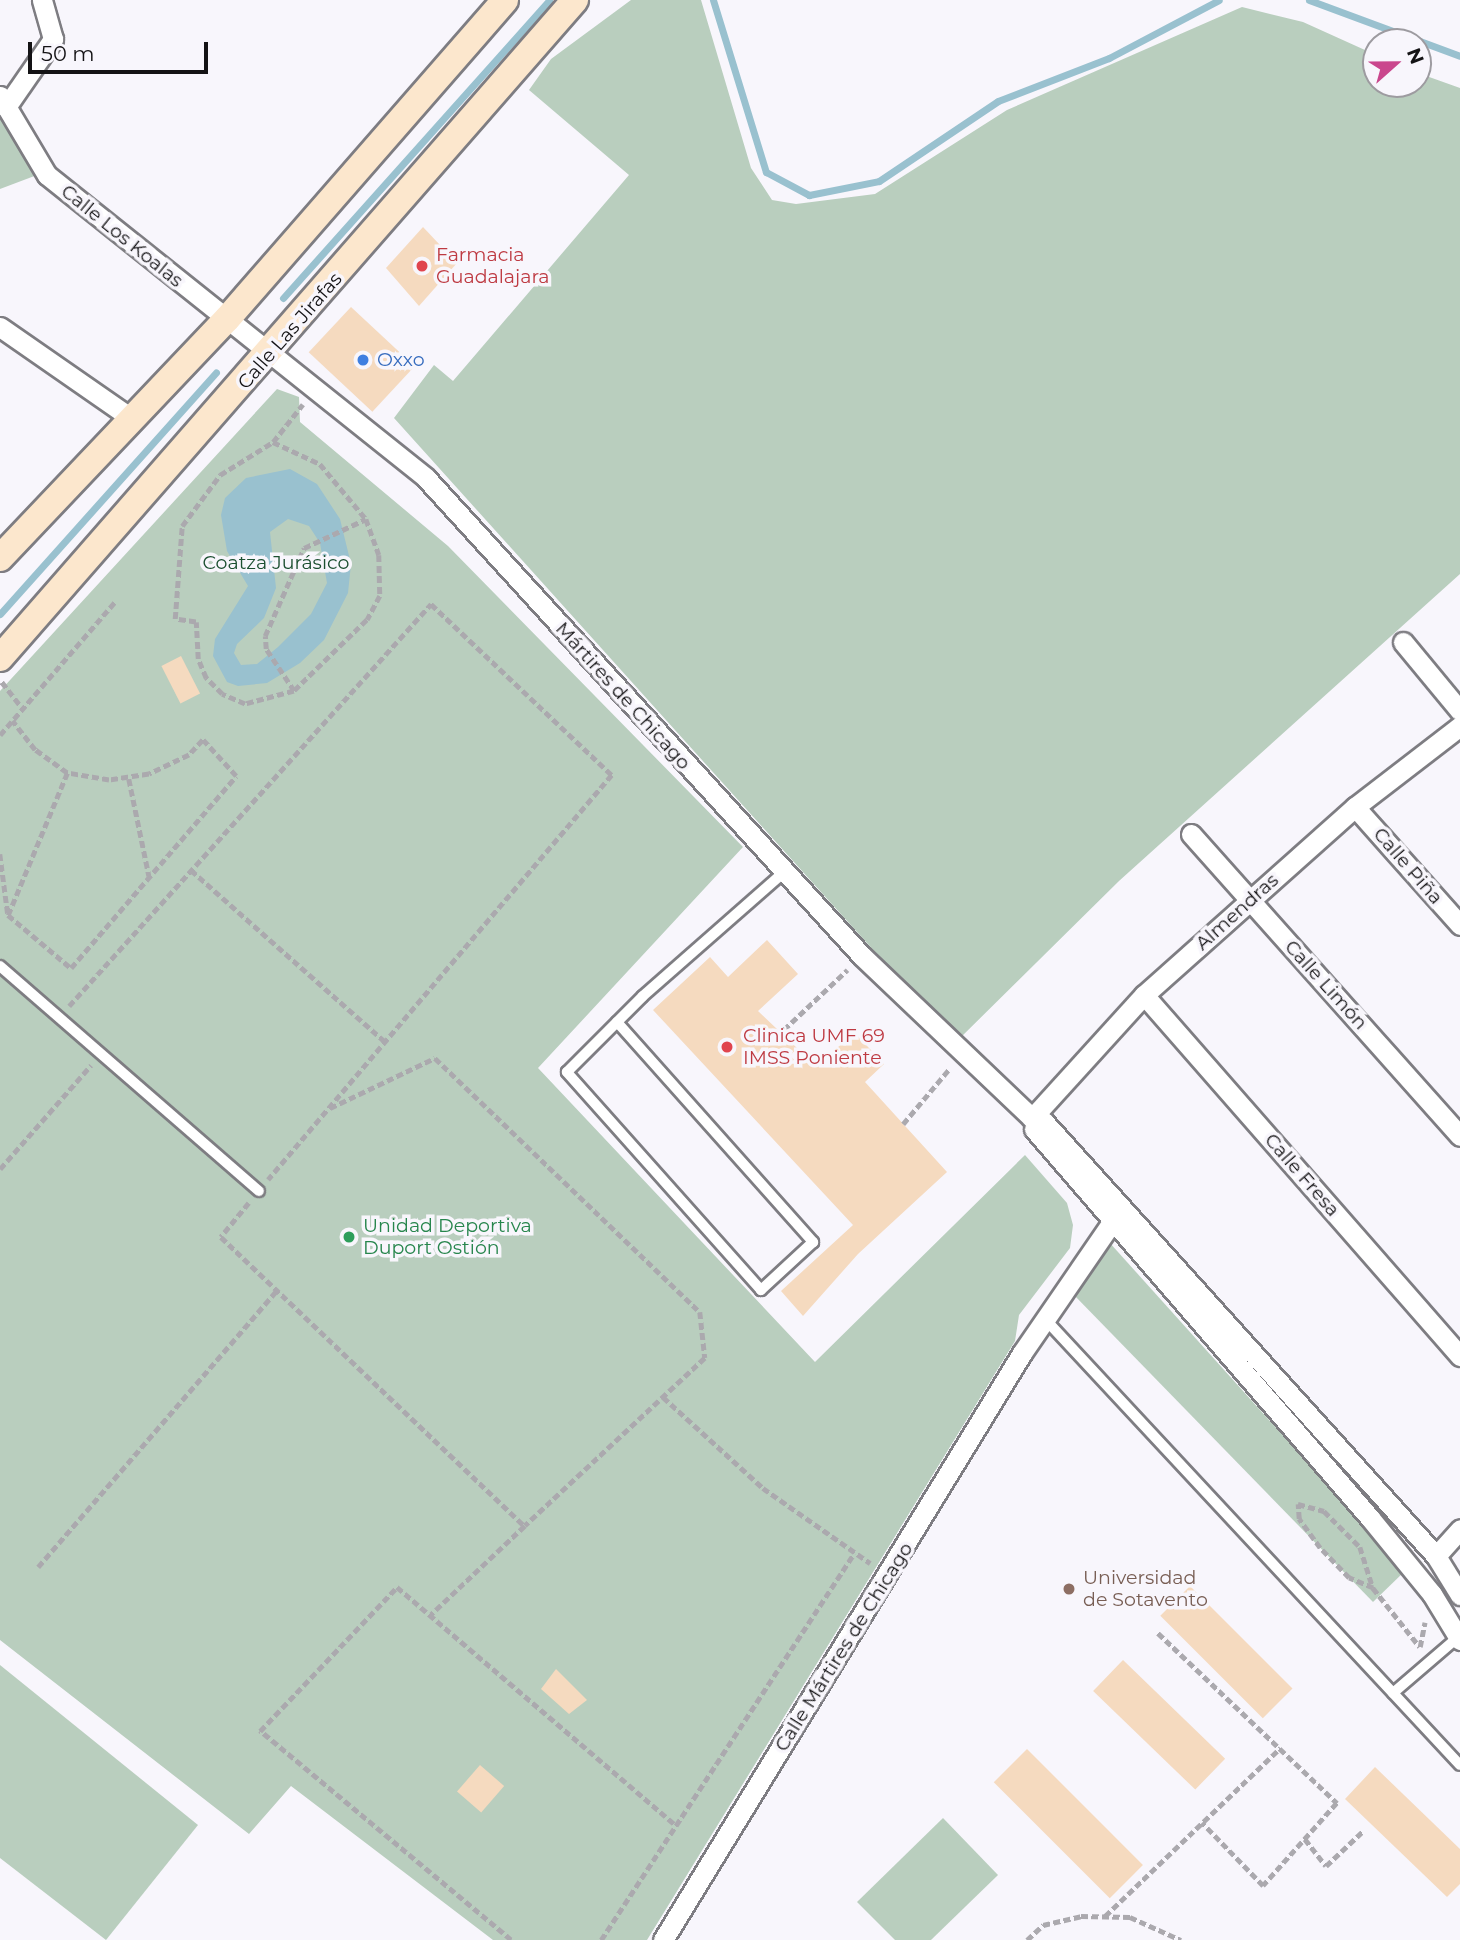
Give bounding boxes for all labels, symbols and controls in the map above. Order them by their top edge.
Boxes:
scale bar [32,28,212,72]
north arrow [1362,28,1432,98]
text: 50 m [41,41,95,66]
text: N [1402,45,1429,67]
street label: Calle Los Koalas [56,180,188,292]
place label: Farmacia Guadalajara [436,244,550,288]
marker: Farmacia Guadalajara [414,258,430,274]
street label: Calle Las Jirafas [233,268,347,394]
place label: Oxxo [377,349,425,371]
marker: Oxxo [355,352,371,368]
park label: Coatza Jurásico [203,552,349,574]
street label: Mártires de Chicago [551,617,695,775]
street label: Calle Piña [1369,823,1447,909]
street label: Almendras [1191,869,1283,955]
street label: Calle Limón [1280,936,1372,1034]
place label: Clinica UMF 69 IMSS Poniente [743,1025,885,1069]
marker: Clinica UMF 69 IMSS Poniente [717,1037,737,1057]
street label: Calle Fresa [1260,1129,1344,1221]
place label: Unidad Deportiva Duport Ostión [363,1215,532,1259]
marker: Unidad Deportiva Duport Ostión [341,1229,357,1245]
street label: Calle Mártires de Chicago [770,1538,918,1756]
place label: Universidad de Sotavento [1083,1567,1208,1611]
marker: Universidad de Sotavento [1061,1581,1077,1597]

